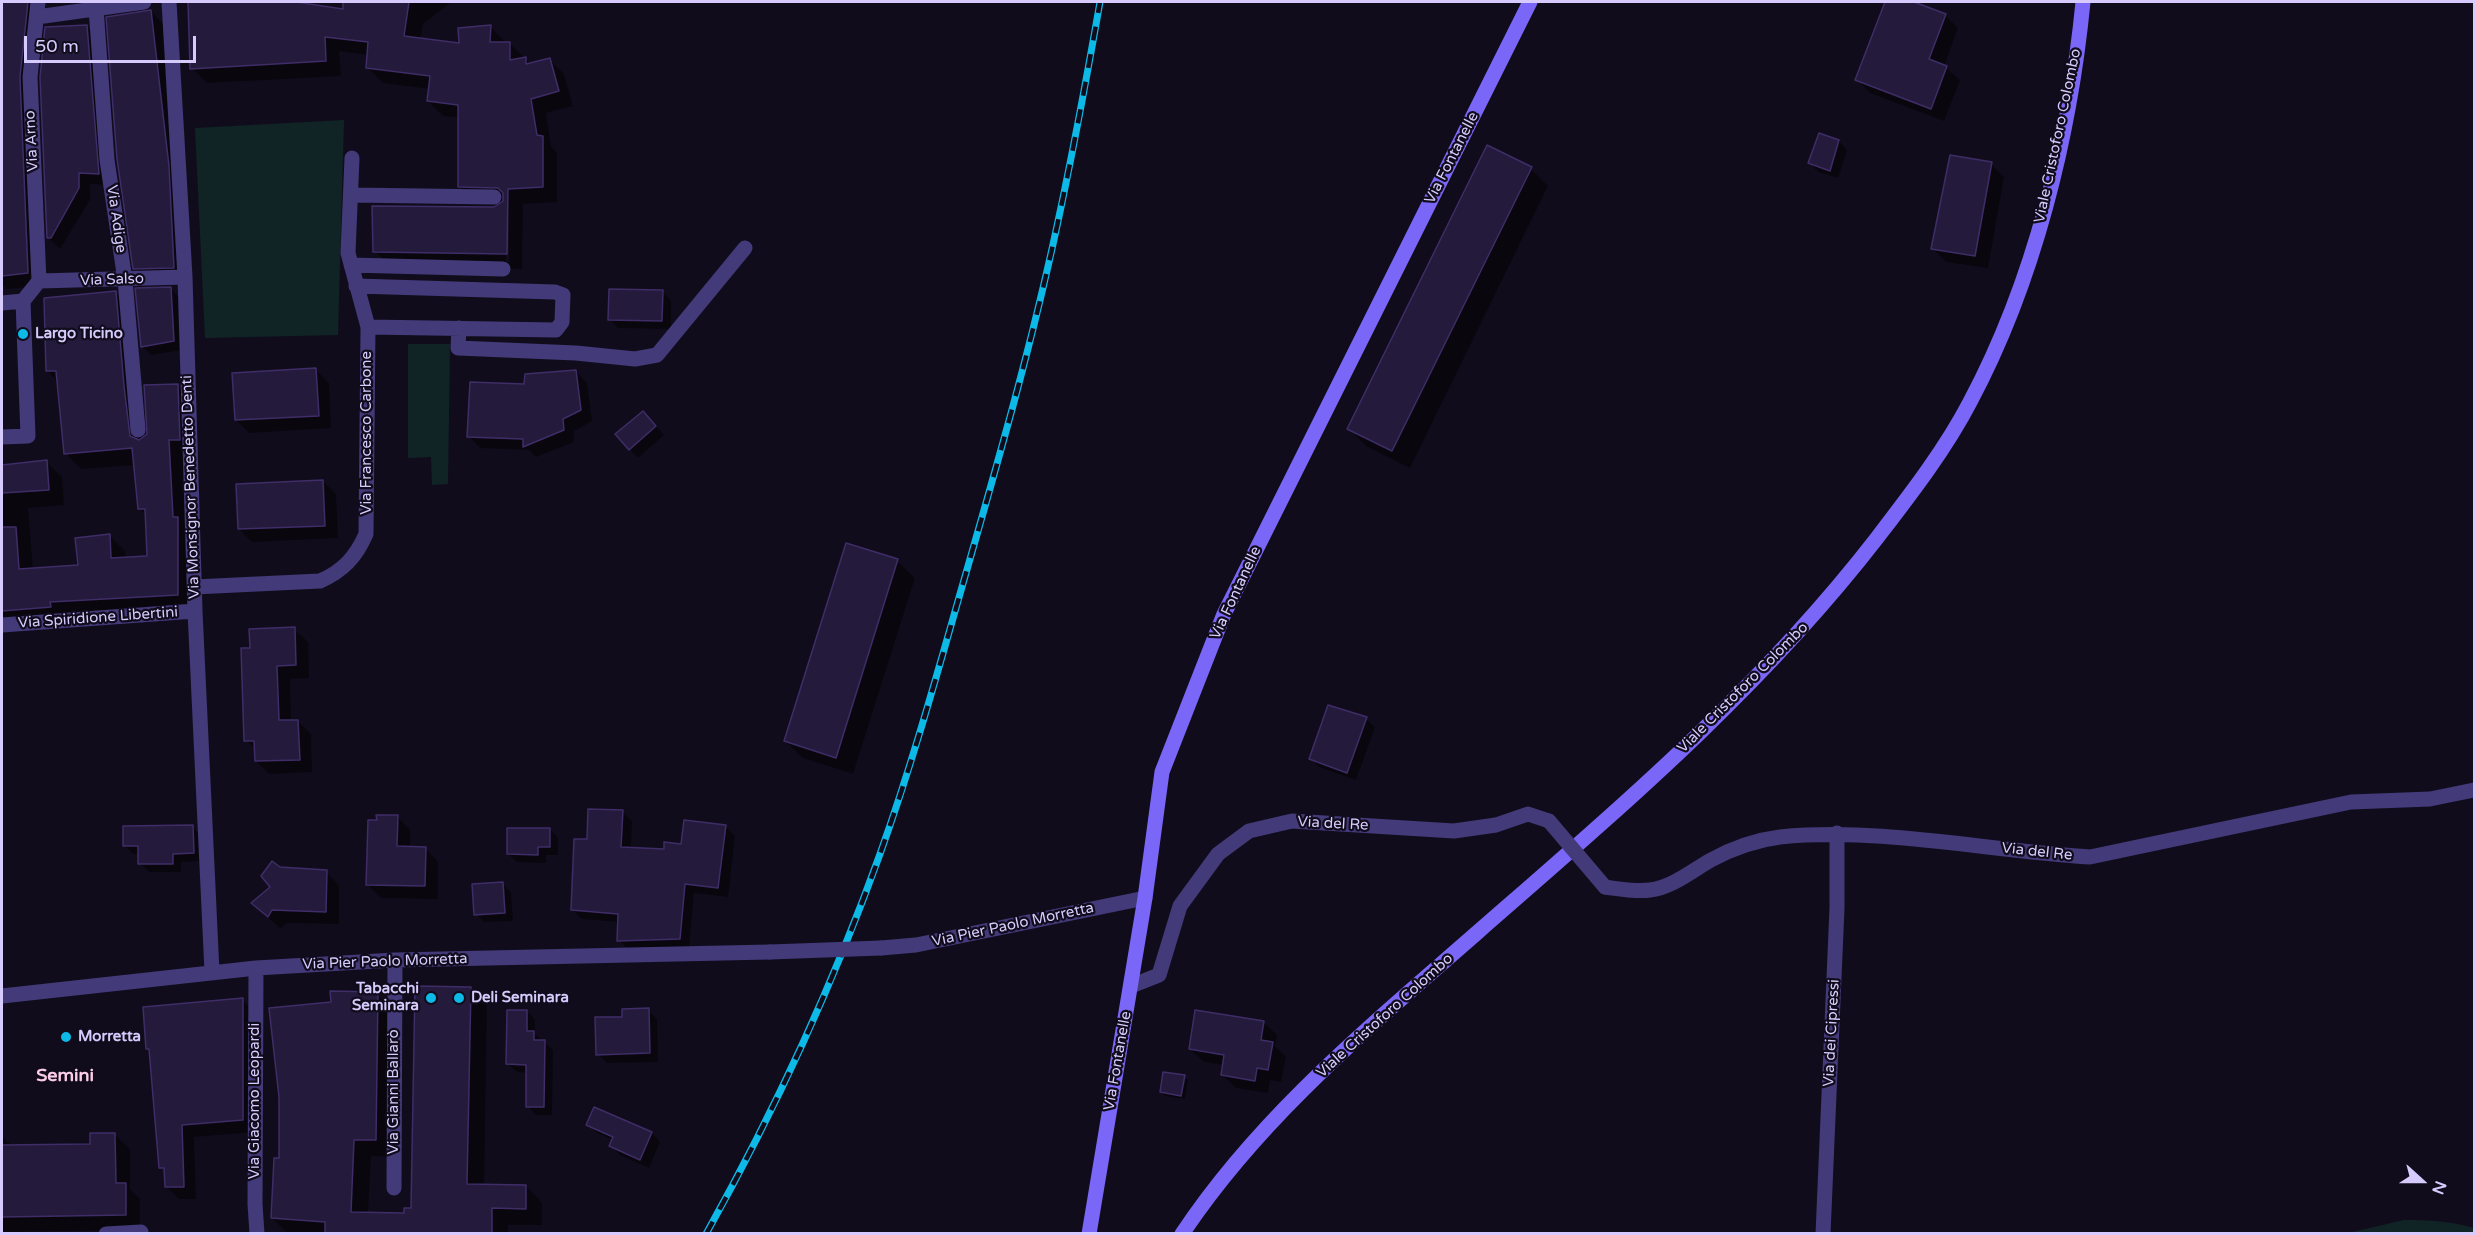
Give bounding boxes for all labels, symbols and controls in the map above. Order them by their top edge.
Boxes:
scale bar [27,24,200,62]
text: 50 m [35,35,79,57]
street label: Viale Cristoforo Colombo [2031,47,2085,225]
street label: Via Fontanelle [1421,109,1483,207]
street label: Via Arno [21,110,43,172]
street label: Via Adige [102,184,130,254]
street label: Via Salso [80,270,144,290]
place label: Largo Ticino [35,325,123,343]
marker: Largo Ticino [16,327,30,341]
street label: Via Francesco Carbone [358,351,376,515]
street label: Via Monsignor Benedetto Denti [178,375,204,599]
street label: Via Fontanelle [1207,544,1265,642]
street label: Via Spiridione Libertini [17,603,179,633]
street label: Viale Cristoforo Colombo [1674,619,1812,757]
street label: Via del Re [1297,813,1369,835]
street label: Via del Re [2001,839,2073,865]
street label: Via Pier Paolo Morretta [930,899,1096,951]
street label: Via Pier Paolo Morretta [302,950,468,974]
street label: Viale Cristoforo Colombo [1313,950,1457,1082]
street label: Via dei Cipressi [1820,979,1844,1087]
place label: Tabacchi Seminara [352,980,419,1015]
place label: Deli Seminara [471,989,569,1007]
marker: Tabacchi Seminara [424,991,438,1005]
marker: Deli Seminara [452,991,466,1005]
street label: Via Fontanelle [1100,1010,1136,1112]
street label: Via Giacomo Leopardi [246,1023,264,1179]
place label: Morretta [78,1028,141,1046]
street label: Via Gianni Ballarò [385,1029,403,1155]
marker: Morretta [59,1030,73,1044]
district label: Semini [36,1065,94,1087]
north arrow [2392,1151,2452,1211]
text: N [2427,1178,2450,1197]

